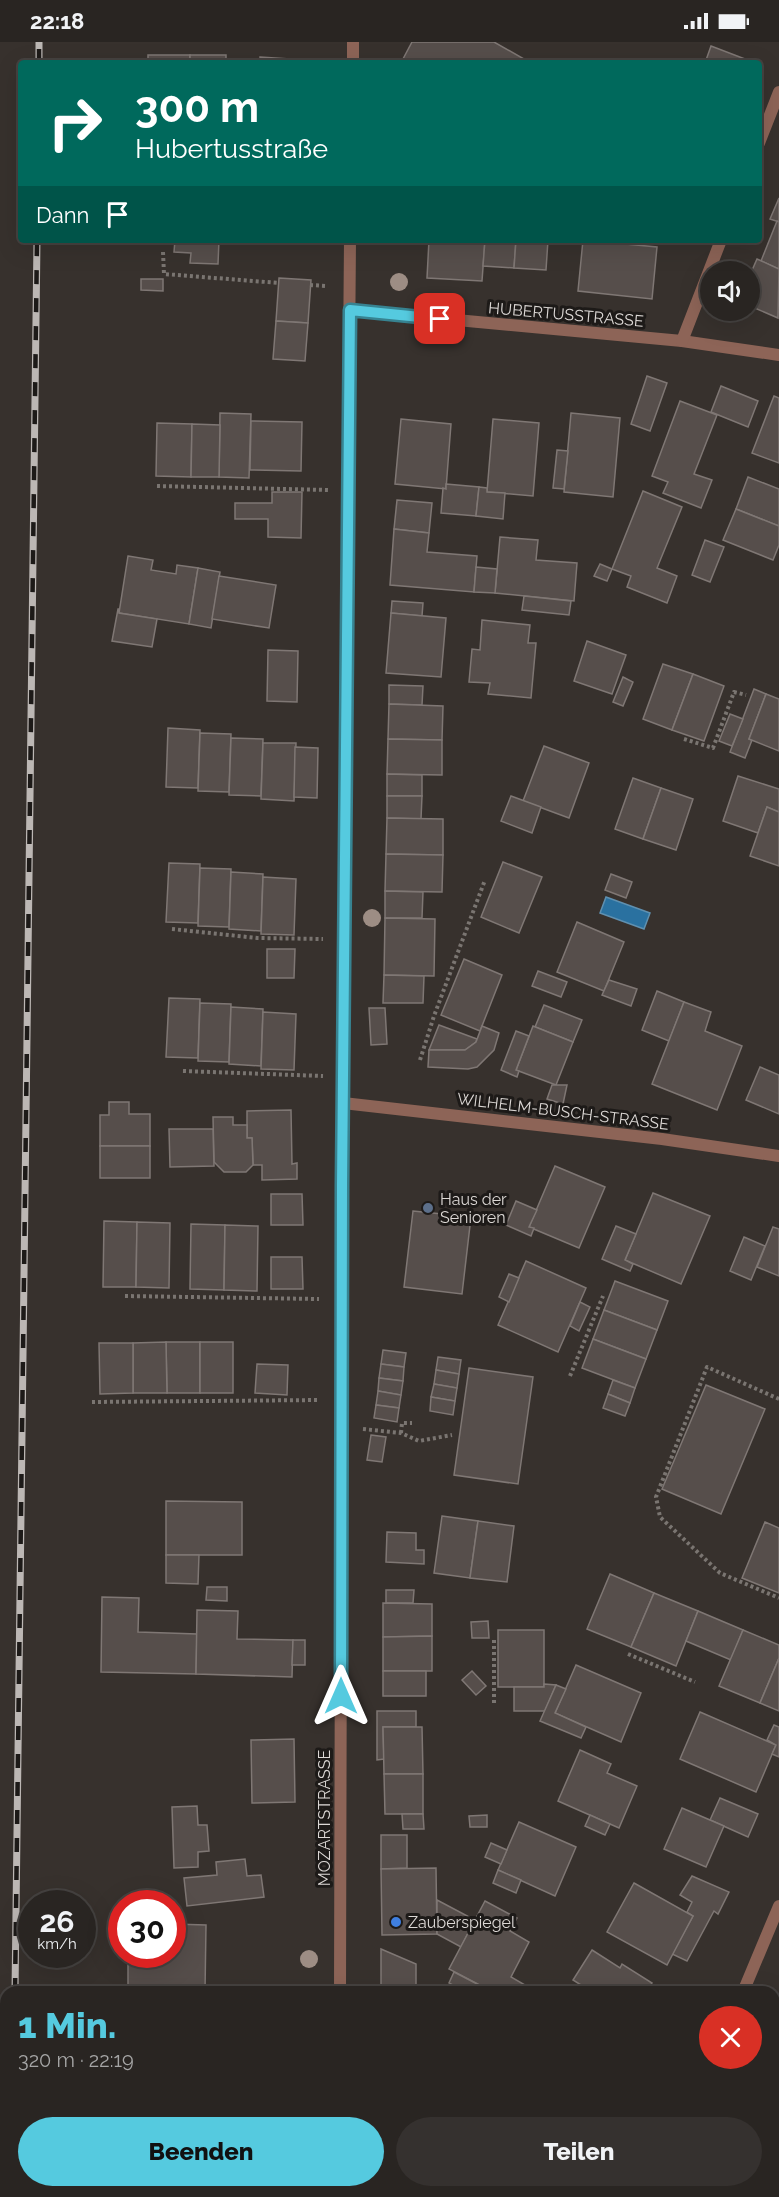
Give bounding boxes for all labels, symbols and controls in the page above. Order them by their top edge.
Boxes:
text: 22:18 [30,8,84,34]
text: 300 m [135,83,259,132]
icon: right [36,84,114,162]
text: Hubertusstraße [135,133,328,164]
icon: arrive [101,198,134,231]
text: Dann [36,202,89,228]
map controls [700,261,760,321]
button: sound [700,261,760,321]
pin [414,293,465,344]
street label: HUBERTUSSTRASSE [488,298,645,331]
icon: arrive [423,302,456,335]
street label: WILHELM-BUSCH-STRASSE [456,1089,670,1134]
place label: Haus der Senioren [440,1190,507,1227]
marker: Haus der Senioren [421,1201,435,1215]
position arrow [309,1664,373,1728]
street label: MOZARTSTRASSE [315,1750,334,1886]
speed limit sign: 30 [108,1890,186,1968]
text: 26 [39,1904,75,1939]
place label: Zauberspiegel [408,1913,516,1932]
marker: Zauberspiegel [389,1915,403,1929]
text: km/h [37,1935,77,1953]
text: 1 Min. [18,2004,116,2046]
button: close [699,2006,762,2069]
text: 320 m · 22:19 [18,2048,134,2072]
button: Beenden [18,2117,384,2186]
button: Teilen [396,2117,762,2186]

